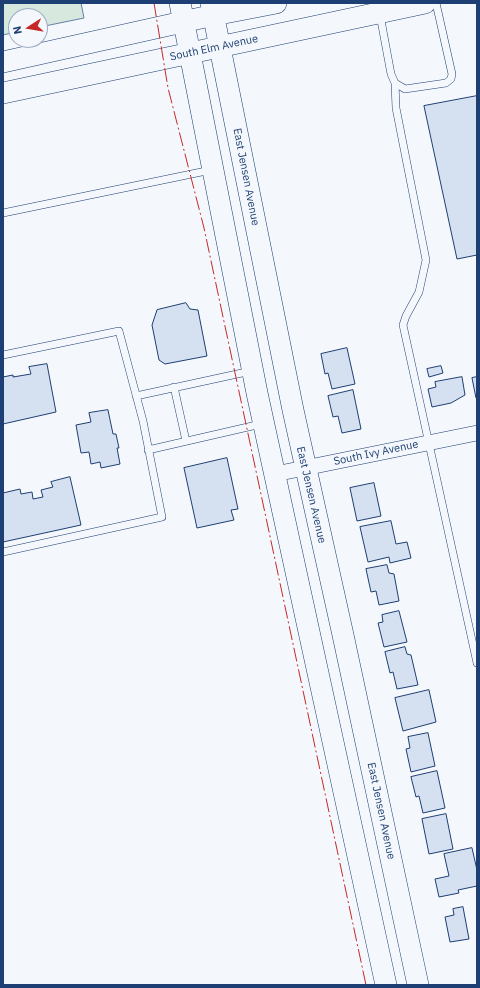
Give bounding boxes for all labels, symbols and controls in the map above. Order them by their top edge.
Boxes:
north arrow [8,8,48,48]
text: N [10,25,25,36]
street label: South Elm Avenue [169,32,259,64]
street label: East Jensen Avenue [230,127,262,227]
street label: South Ivy Avenue [333,438,419,468]
street label: East Jensen Avenue [293,445,329,545]
street label: East Jensen Avenue [364,761,398,861]

